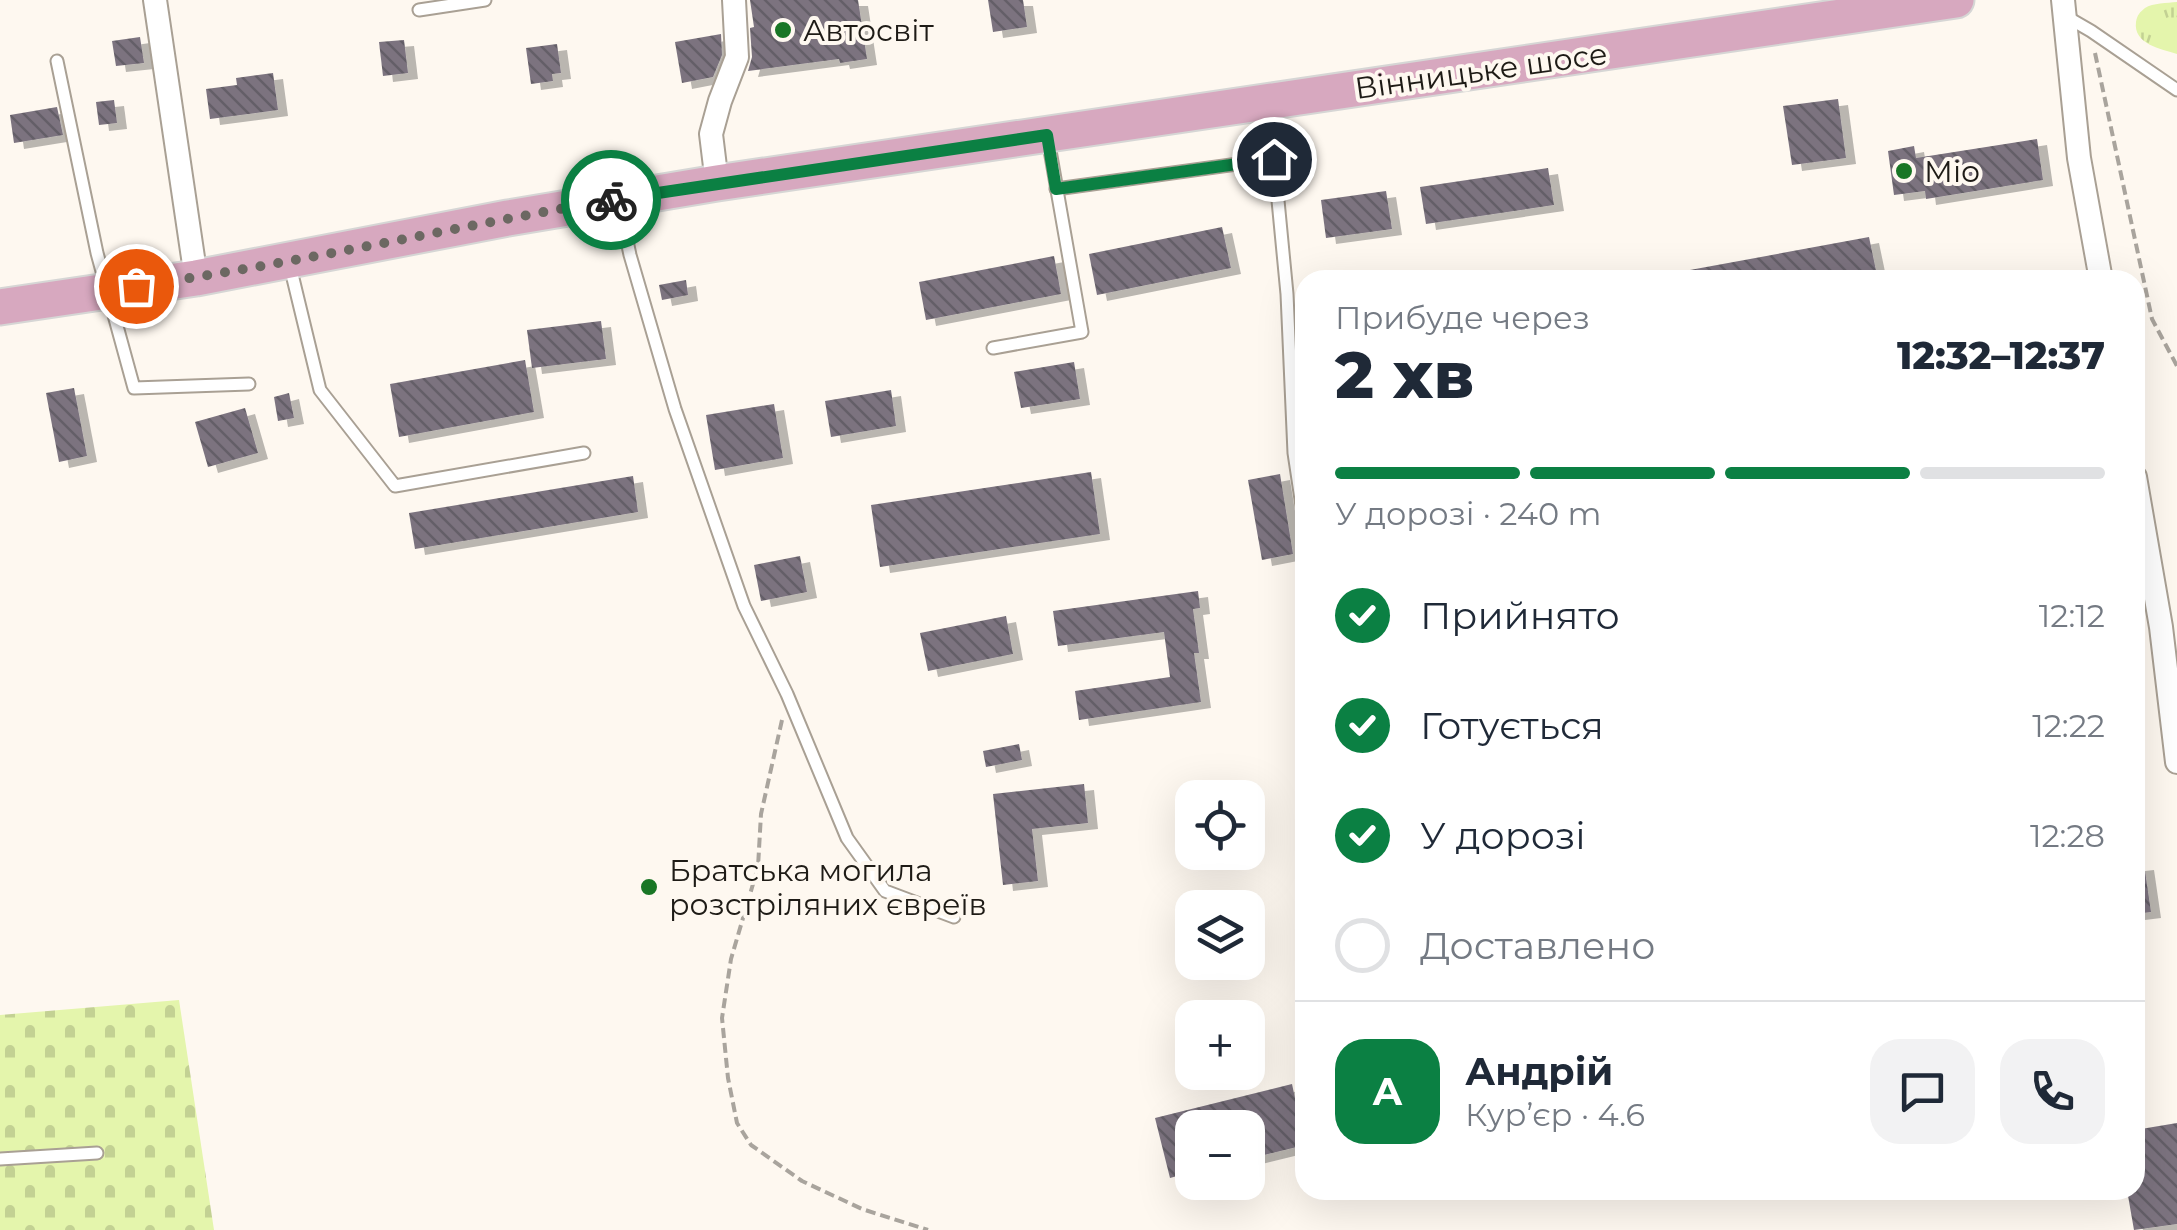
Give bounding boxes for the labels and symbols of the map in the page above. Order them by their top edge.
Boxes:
place label: Автосвіт [803,12,934,49]
marker: Автосвіт [772,19,794,41]
street label: Вінницьке шосе [1352,35,1610,107]
pin [1232,117,1317,202]
courier [561,150,661,250]
place label: Міо [1924,153,1980,190]
marker: Міо [1893,160,1915,182]
pin [94,244,179,329]
place label: Братська могила розстріляних євреїв [669,852,987,923]
marker: Братська могила розстріляних євреїв [638,876,660,898]

